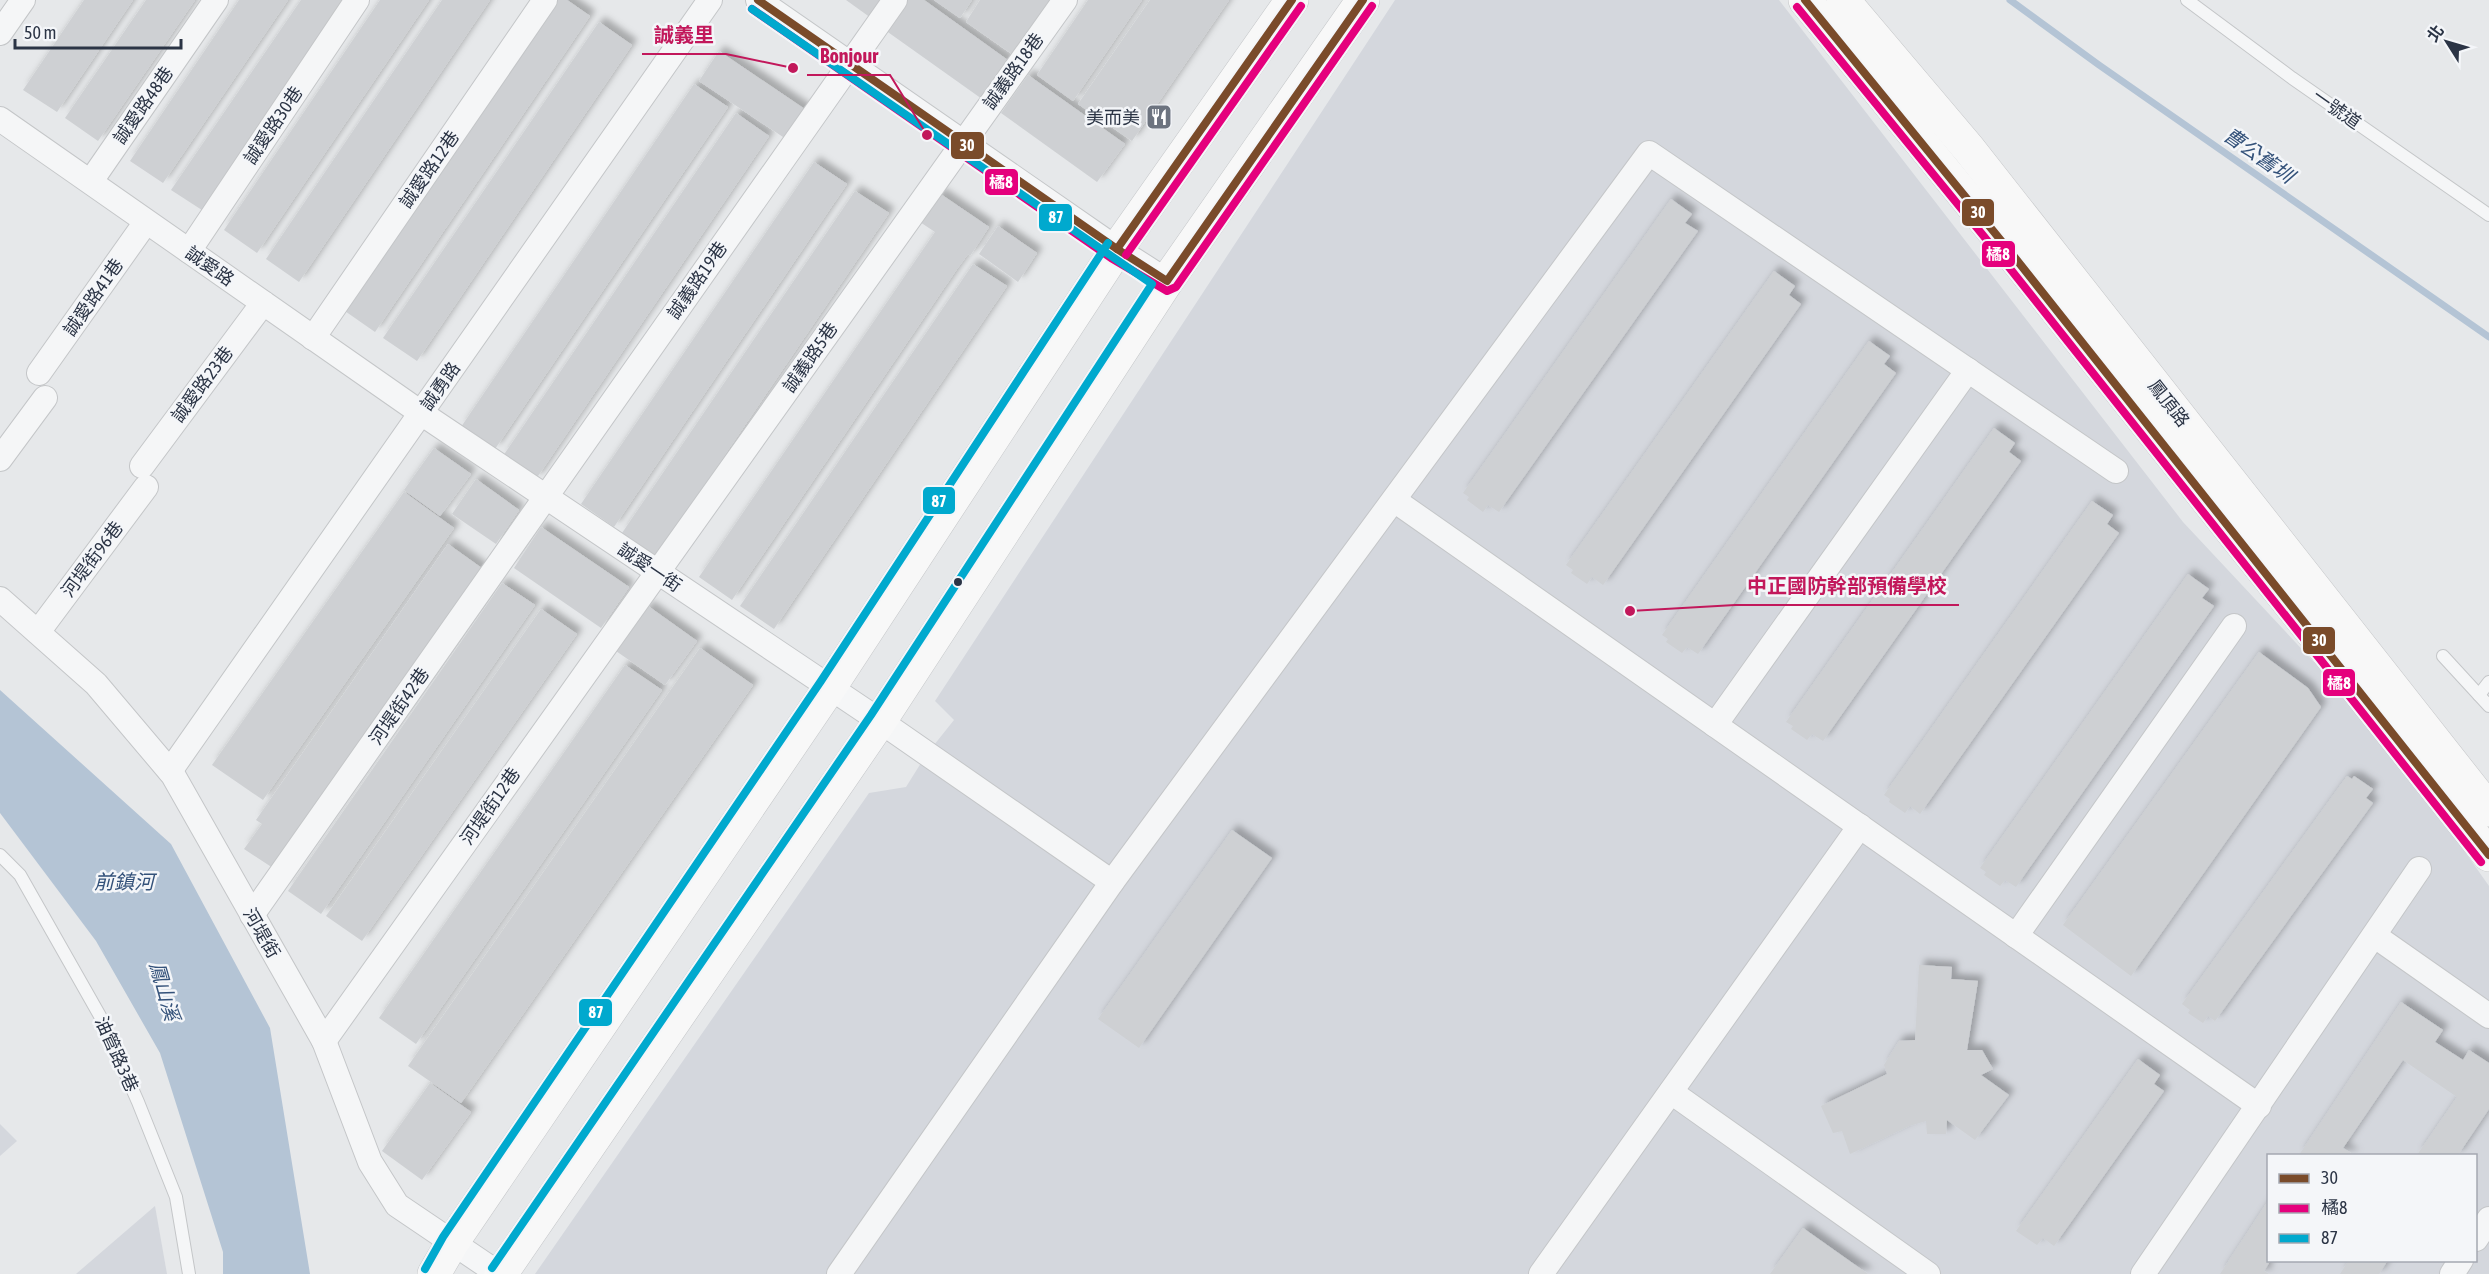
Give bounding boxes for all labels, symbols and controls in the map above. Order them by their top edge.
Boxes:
scale bar [15,12,182,50]
north arrow [2417,12,2477,72]
callout: 誠義里 [642,16,726,54]
text: 北 [2423,21,2447,45]
text: 50 m [24,22,56,43]
text: 誠義里 [654,23,714,46]
street label: 誠義路18巷 [978,29,1048,113]
callout: Bonjour [807,37,890,75]
text: Bonjour [820,44,879,67]
street label: 誠愛路48巷 [109,63,177,147]
street label: 誠愛路30巷 [239,82,307,168]
street label: 一號道 [2309,85,2365,133]
restaurant icon: 美而美 [1144,102,1174,132]
place label: 美而美 [1086,107,1140,128]
water label: 曹公舊圳 [2220,123,2301,189]
street label: 誠愛路12巷 [395,127,463,211]
line badge: 30 [950,131,985,160]
text: 30 [959,136,975,154]
line badge: 橘8 [984,168,1019,196]
text: 橘8 [988,173,1013,191]
line badge: 30 [1961,198,1995,227]
line badge: 87 [1038,203,1073,232]
text: 30 [1970,203,1986,221]
text: 87 [1048,208,1064,226]
street label: 誠義路19巷 [663,238,731,322]
line badge: 橘8 [1981,240,2016,268]
street label: 誠愛路 [182,242,238,290]
text: 橘8 [1985,245,2010,263]
street label: 誠愛路41巷 [59,255,127,339]
street label: 誠義路5巷 [778,318,842,396]
street label: 誠愛路23巷 [167,342,237,426]
street label: 誠勇路 [416,358,464,414]
street label: 鳳頂路 [2144,375,2194,431]
line badge: 87 [922,486,956,515]
text: 87 [931,492,947,510]
street label: 河堤街96巷 [57,517,127,601]
street label: 誠愛一街 [614,538,686,596]
callout: 中正國防幹部預備學校 [1735,567,1959,605]
text: 中正國防幹部預備學校 [1747,574,1947,597]
unlabelled marker [952,576,964,588]
line badge: 30 [2302,626,2336,655]
text: 30 [2311,631,2327,649]
street label: 河堤街42巷 [365,664,433,748]
line badge: 橘8 [2322,668,2356,697]
text: 橘8 [2326,674,2351,692]
street label: 河堤街12巷 [456,764,524,848]
water label: 前鎮河 [94,870,158,893]
street label: 河堤街 [239,904,285,962]
water label: 鳳山溪 [146,959,185,1026]
line badge: 87 [578,998,613,1027]
text: 87 [588,1003,604,1021]
street label: 油管路3巷 [91,1013,143,1095]
legend [2267,1154,2477,1262]
text: 30 [2321,1167,2338,1188]
text: 橘8 [2321,1197,2347,1218]
text: 87 [2321,1227,2338,1248]

